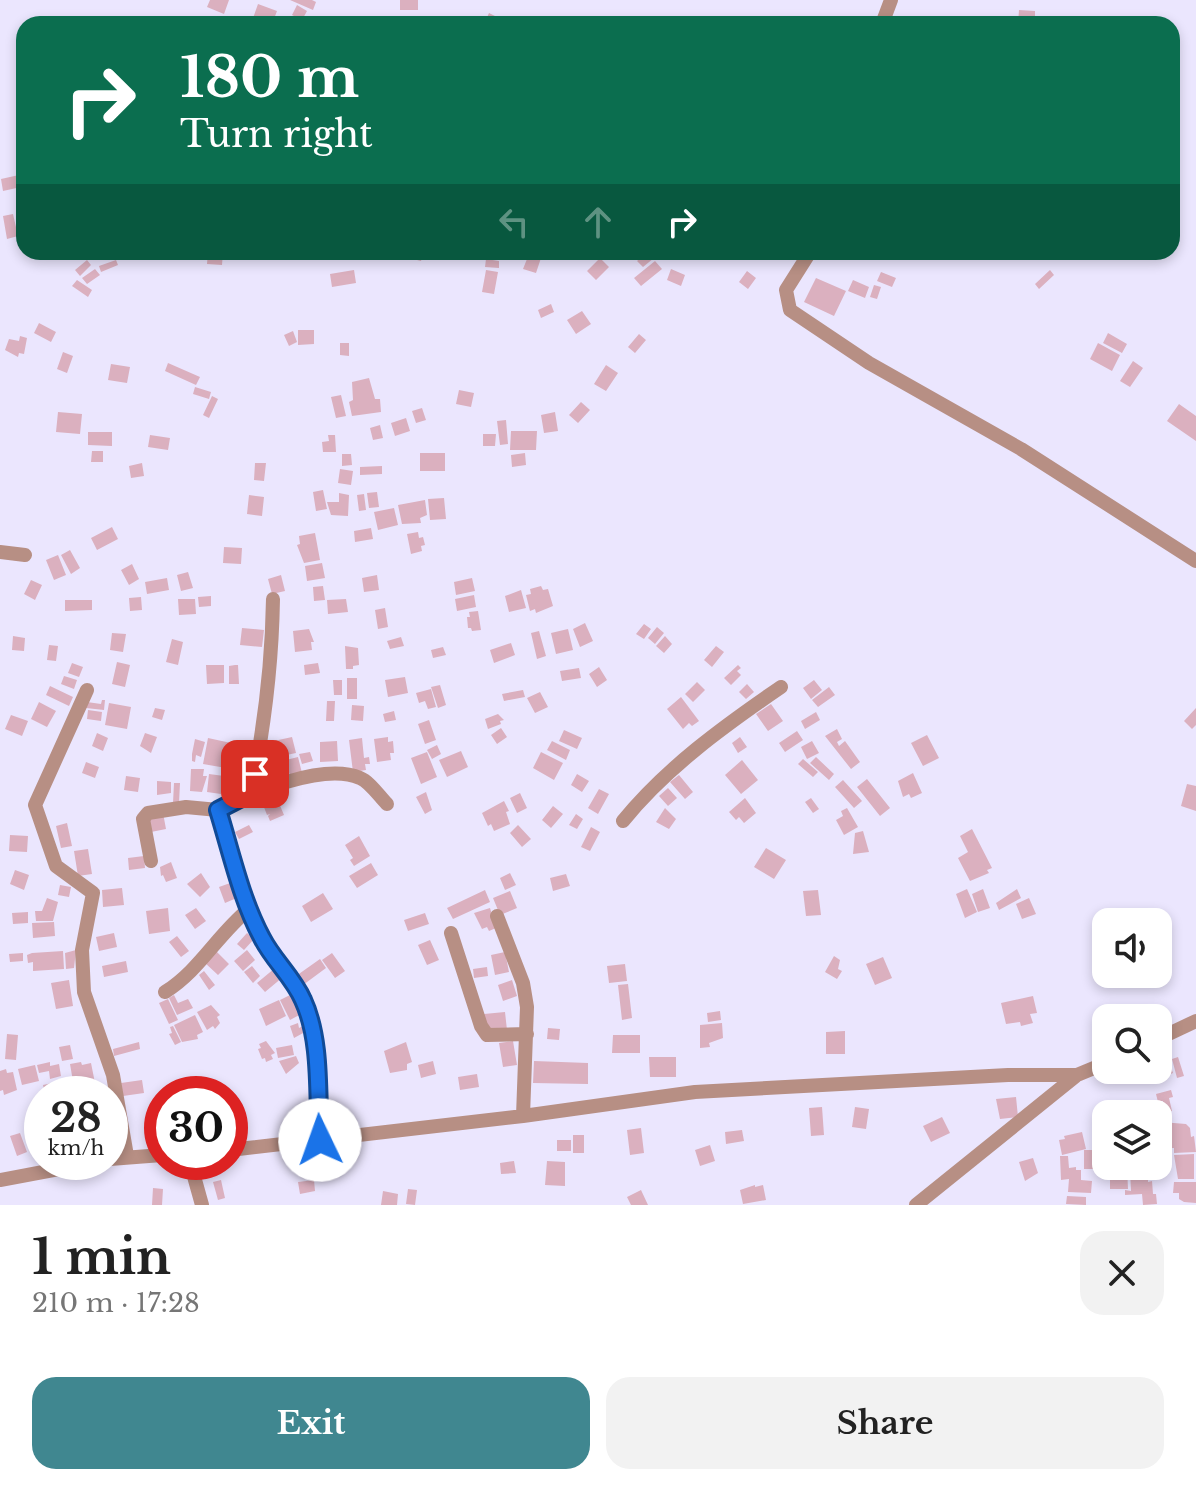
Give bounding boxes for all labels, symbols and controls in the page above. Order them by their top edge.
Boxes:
text: 180 m [180,43,359,112]
icon: right [48,48,152,152]
text: Turn right [180,112,373,157]
icon: left [492,200,536,244]
icon: ahead [576,200,620,244]
icon: right [660,200,704,244]
pin [221,740,289,808]
icon: arrive [233,752,277,796]
map controls [1092,908,1172,1180]
button: sound [1092,908,1172,988]
button: search [1092,1004,1172,1084]
speed limit sign: 30 [144,1076,248,1180]
text: 28 [50,1093,102,1143]
position arrow [278,1098,362,1182]
button: layers [1092,1100,1172,1180]
text: km/h [48,1136,104,1160]
text: 1 min [32,1227,171,1287]
button: close [1080,1231,1164,1315]
text: 210 m · 17:28 [32,1287,200,1319]
button: Exit [32,1377,590,1469]
button: Share [606,1377,1164,1469]

